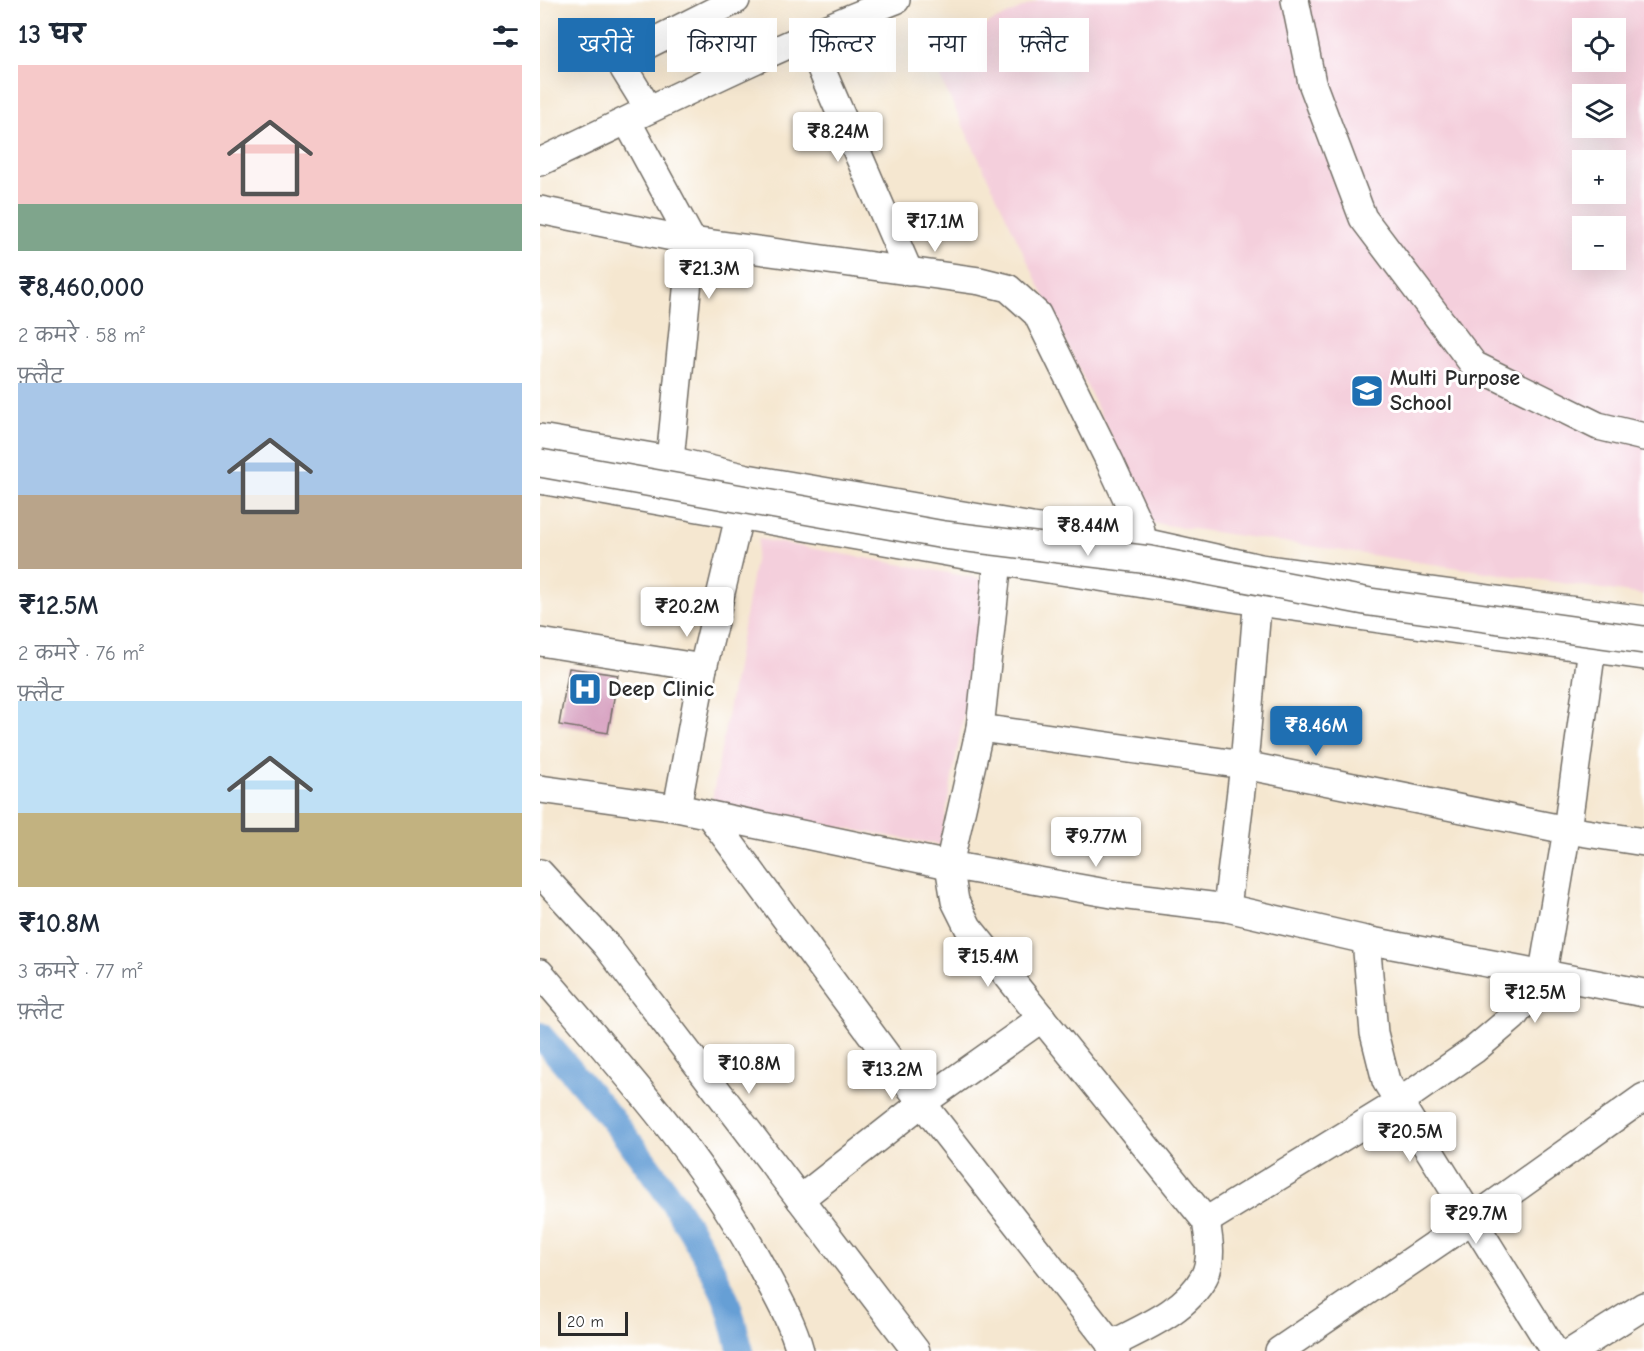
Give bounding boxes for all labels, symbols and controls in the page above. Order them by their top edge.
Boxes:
chip: खरीदें [558,18,655,72]
chip: किराया [667,18,777,72]
chip: फ़िल्टर [789,18,896,72]
chip: नया [908,18,987,72]
chip: फ़्लैट [999,18,1089,72]
map controls [1572,18,1626,270]
button: locate [1572,18,1626,72]
text: 13 घर [18,20,85,50]
icon: filters [489,20,522,53]
button: layers [1572,84,1626,138]
icon: home [216,104,324,212]
pin: ₹8.24M [789,112,887,163]
text: ₹8.24M [807,120,869,143]
button: + [1572,150,1626,204]
pin: ₹17.1M [886,202,984,253]
text: ₹17.1M [906,210,964,233]
button: − [1572,216,1626,270]
pin: ₹21.3M [660,249,758,300]
text: ₹21.3M [678,257,740,280]
text: ₹8,460,000 [18,273,144,303]
text: 2 कमरे · 58 m² [18,324,145,347]
text: फ़्लैट [18,365,64,388]
place label: Multi Purpose School [1390,365,1520,416]
school or university icon: Multi Purpose School [1349,373,1385,409]
icon: home [216,422,324,530]
pin: ₹8.44M [1039,506,1137,557]
text: ₹8.44M [1057,514,1119,537]
pin: ₹20.2M [638,587,736,638]
text: ₹12.5M [18,591,98,621]
text: ₹20.2M [655,595,719,618]
text: 2 कमरे · 76 m² [18,642,144,665]
hospital icon: Deep Clinic [567,671,603,707]
place label: Deep Clinic [608,676,715,702]
text: फ़्लैट [18,683,64,706]
pin: ₹8.46M [1267,706,1365,757]
text: ₹8.46M [1284,714,1348,737]
icon: home [216,740,324,848]
pin: ₹9.77M [1047,817,1145,868]
text: ₹9.77M [1065,825,1127,848]
text: ₹10.8M [18,909,100,939]
pin: ₹15.4M [939,937,1037,988]
text: ₹15.4M [957,945,1019,968]
text: 3 कमरे · 77 m² [18,960,142,983]
pin: ₹12.5M [1486,973,1584,1024]
text: ₹12.5M [1504,981,1566,1004]
text: फ़्लैट [18,1001,64,1024]
pin: ₹10.8M [700,1044,798,1095]
pin: ₹13.2M [843,1050,941,1101]
text: ₹10.8M [718,1052,781,1075]
text: ₹13.2M [861,1058,923,1081]
pin: ₹20.5M [1361,1112,1459,1163]
text: ₹20.5M [1377,1120,1443,1143]
pin: ₹29.7M [1427,1194,1525,1245]
text: ₹29.7M [1445,1202,1507,1225]
scale bar [558,1309,628,1336]
text: 20 m [567,1313,604,1331]

